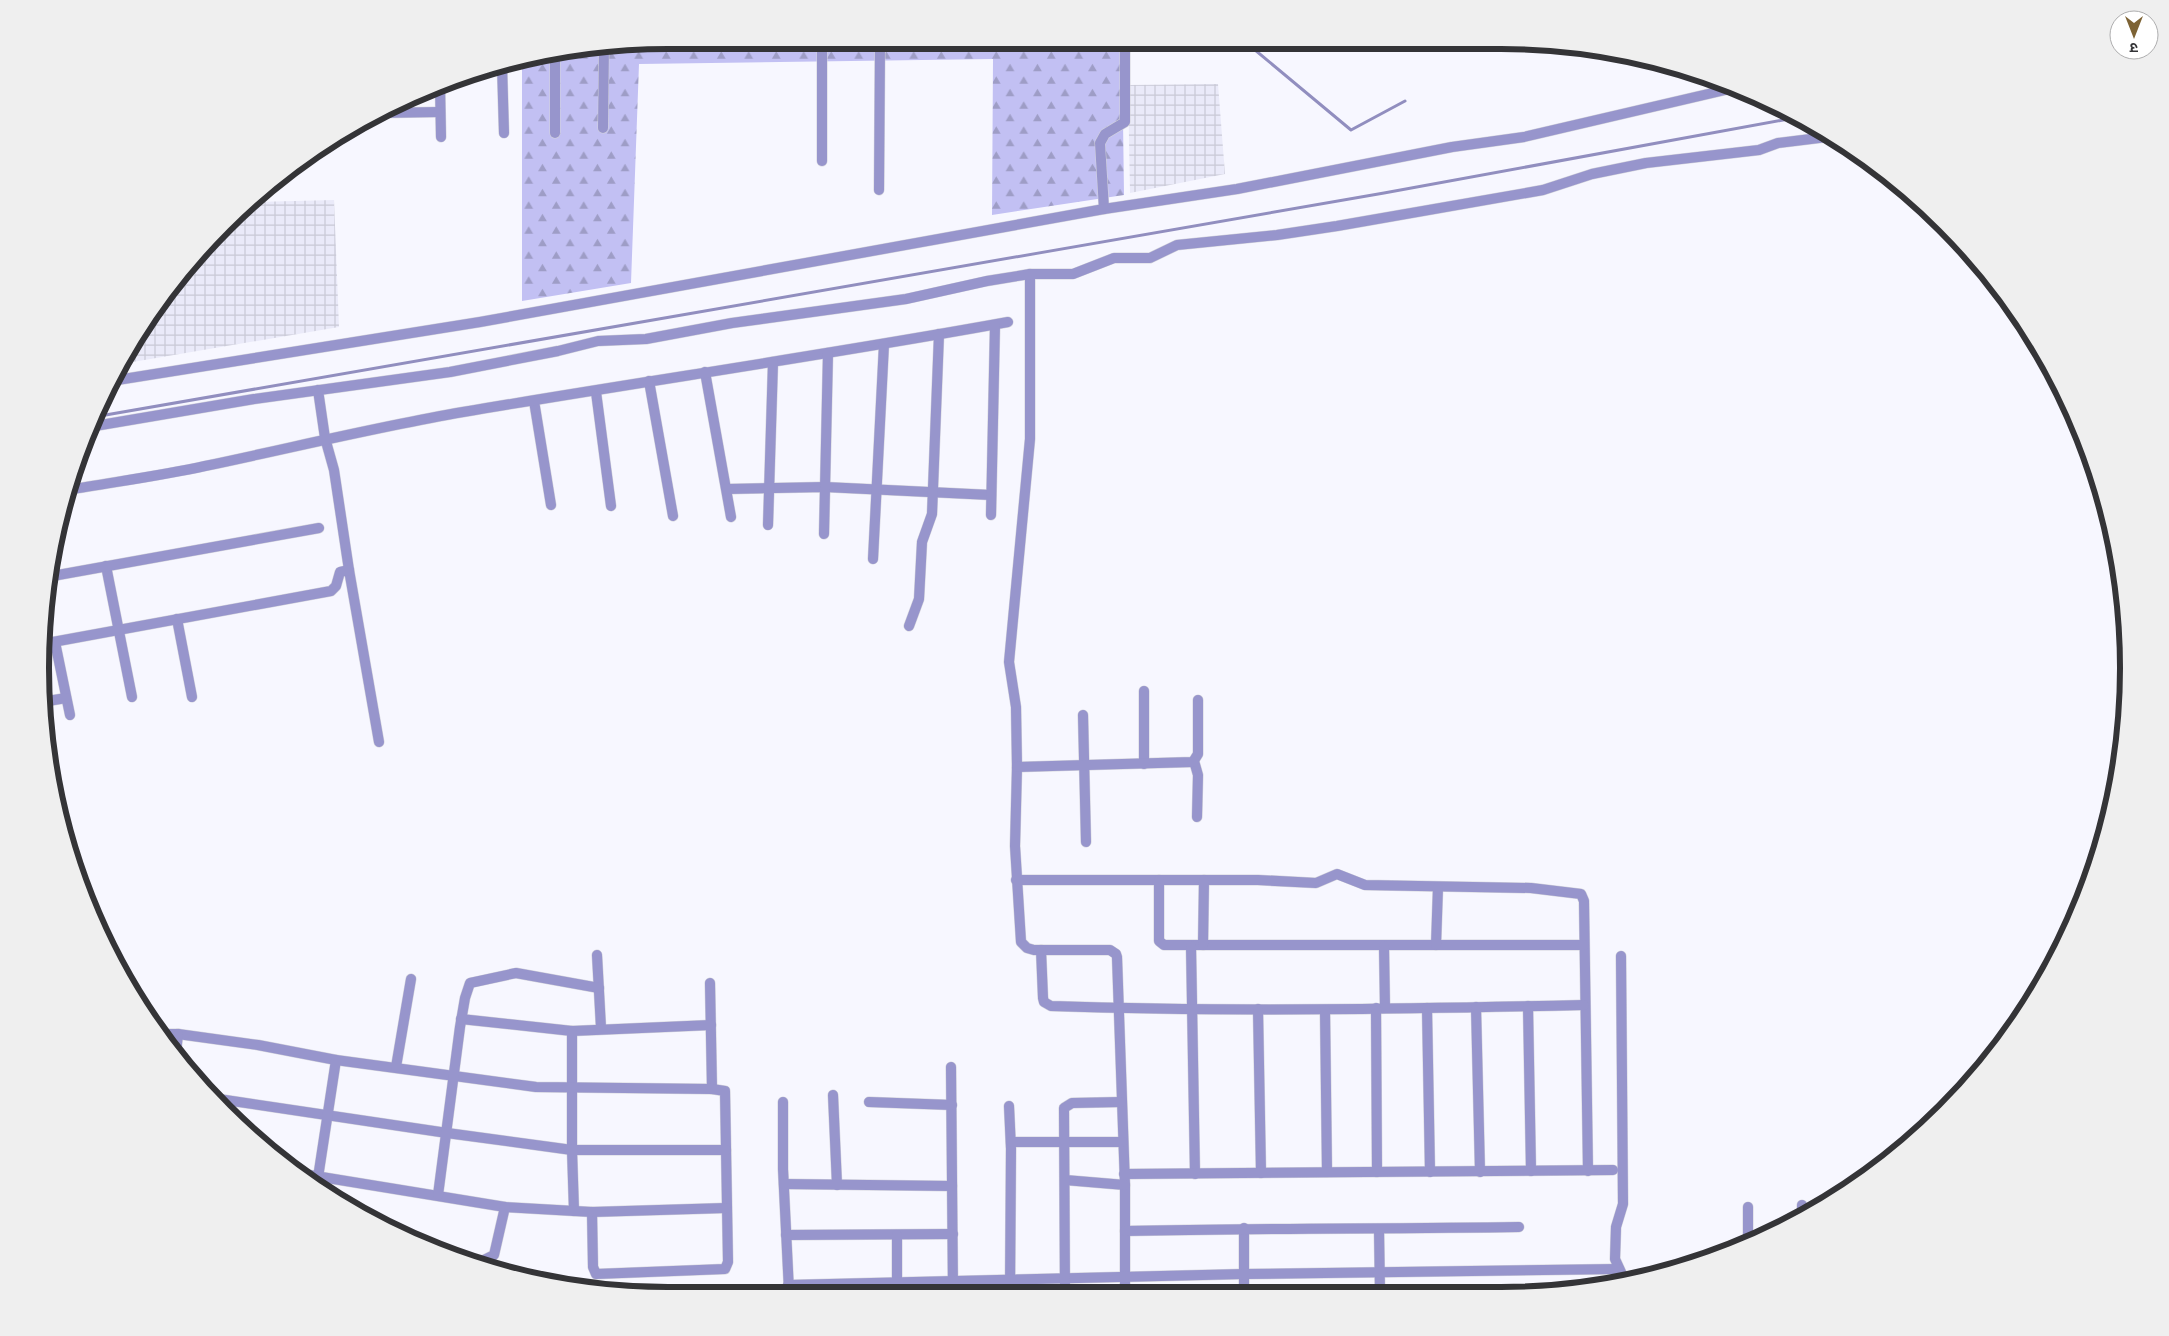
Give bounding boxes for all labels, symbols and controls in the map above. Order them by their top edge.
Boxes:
north arrow [2109,10,2159,60]
text: उ [2129,39,2138,58]

